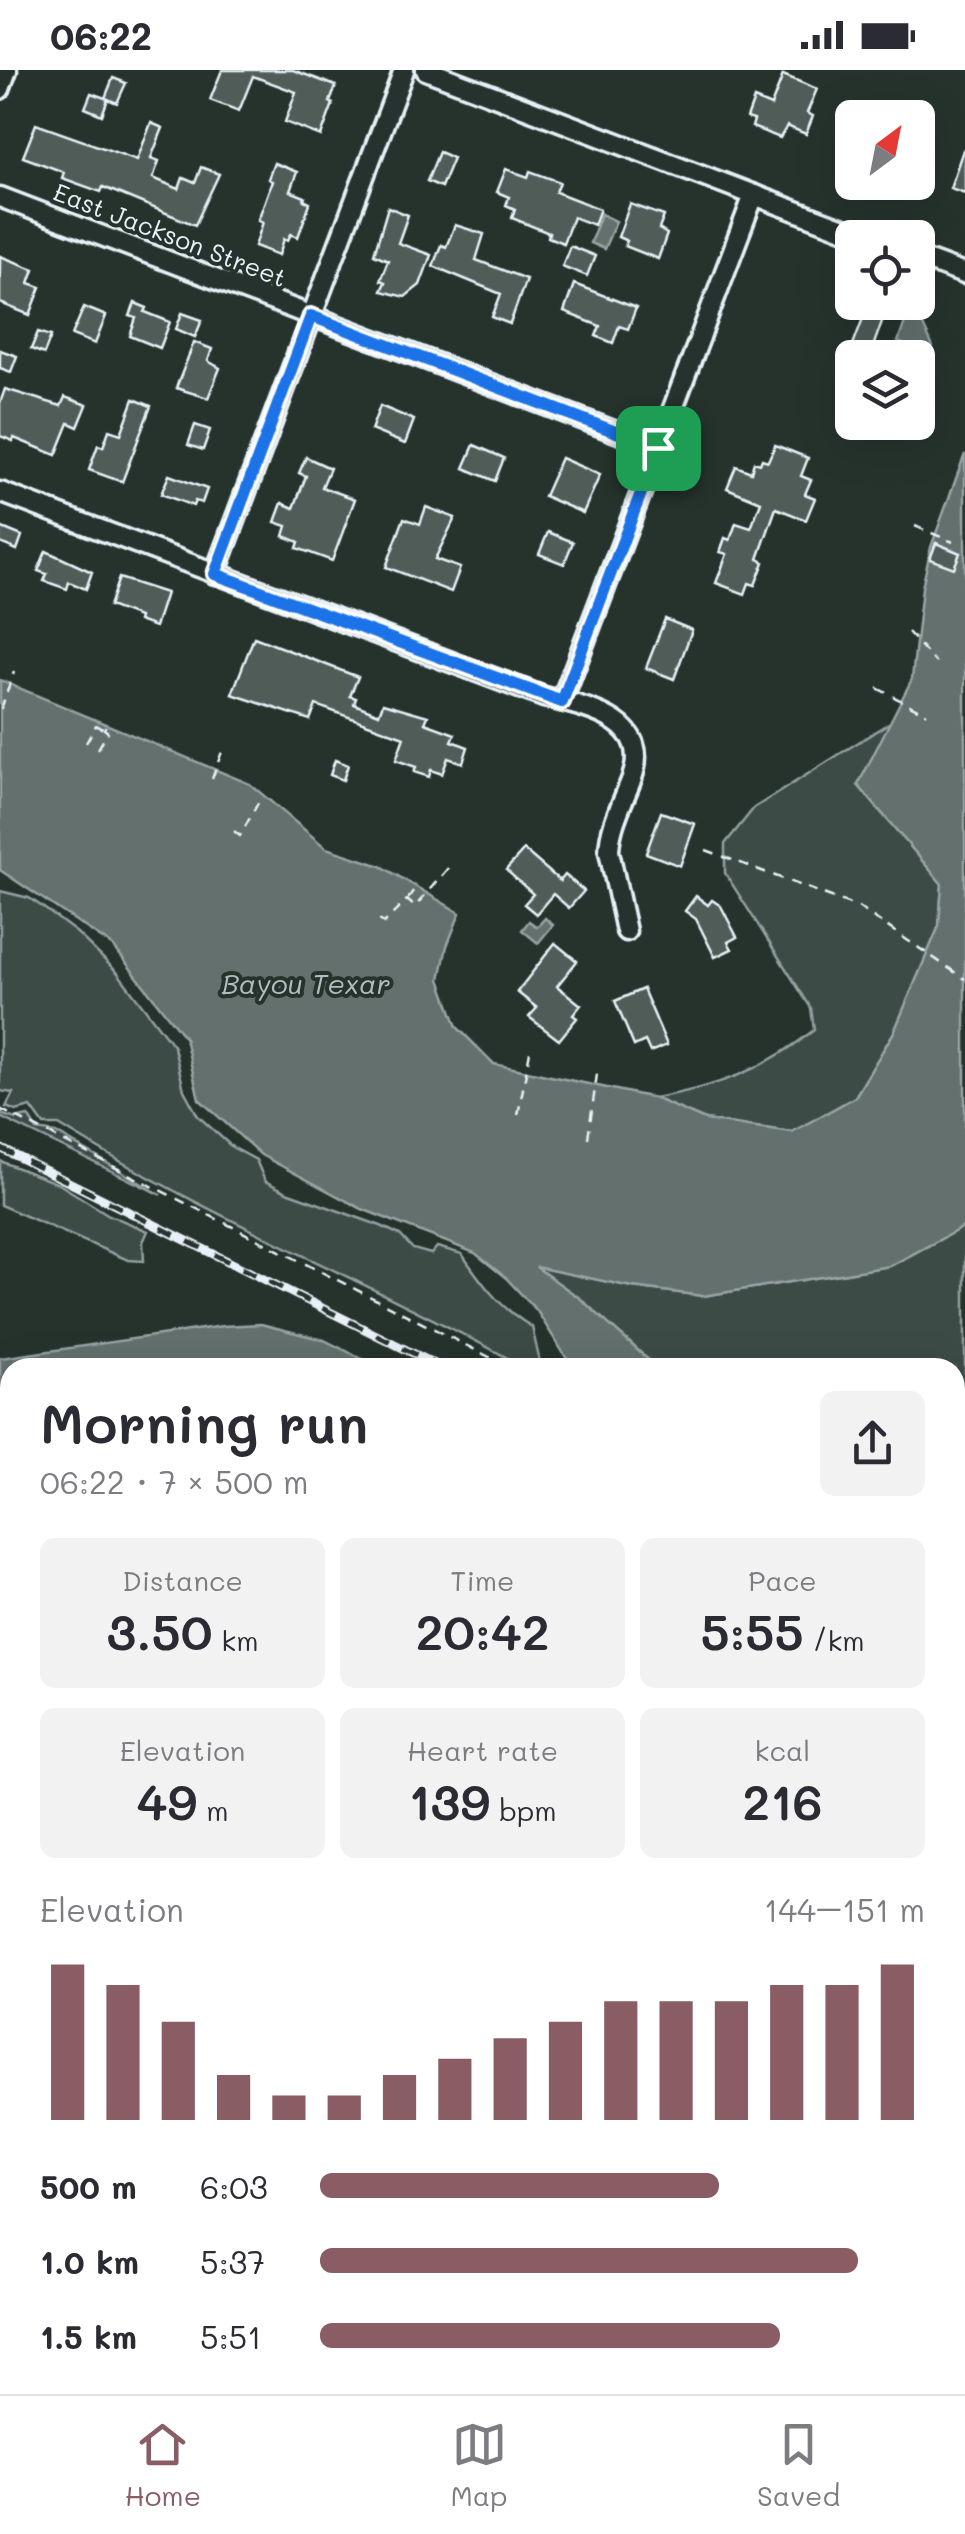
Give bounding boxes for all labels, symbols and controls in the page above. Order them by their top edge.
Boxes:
text: 06:22 [50,10,152,60]
north arrow [835,100,935,200]
map controls [835,100,935,440]
street label: East Jackson Street [49,175,291,293]
button: locate [835,220,935,320]
button: layers [835,340,935,440]
pin [616,406,701,491]
icon: arrive [631,421,686,476]
water label: Bayou Texar [221,965,391,1001]
text: Morning run [40,1386,368,1458]
button: share [820,1391,925,1496]
text: 06:22 · 7 × 500 m [40,1460,309,1502]
text: Distance [122,1562,243,1598]
text: Time [451,1562,514,1598]
text: Pace [748,1562,817,1598]
text: 3.50 [106,1598,212,1664]
text: 20:42 [415,1598,550,1664]
text: 5:55 [700,1598,804,1664]
text: km [212,1622,259,1658]
text: /km [804,1622,865,1658]
text: Elevation [120,1732,245,1768]
text: Heart rate [407,1732,558,1768]
text: kcal [755,1732,810,1768]
text: 49 [136,1768,197,1834]
text: 139 [408,1768,490,1834]
text: 216 [742,1768,823,1834]
text: m [197,1792,229,1828]
text: bpm [490,1792,557,1828]
text: Elevation [40,1888,184,1930]
text: 144–151 m [764,1888,925,1930]
text: 500 m [40,2165,137,2207]
text: 6:03 [200,2165,268,2207]
text: 1.0 km [40,2240,139,2282]
text: 5:37 [200,2240,265,2282]
text: 1.5 km [40,2315,137,2357]
text: 5:51 [200,2315,262,2357]
tab: Home [125,2417,201,2513]
tab: Map [451,2417,508,2513]
tab: Saved [757,2417,840,2513]

